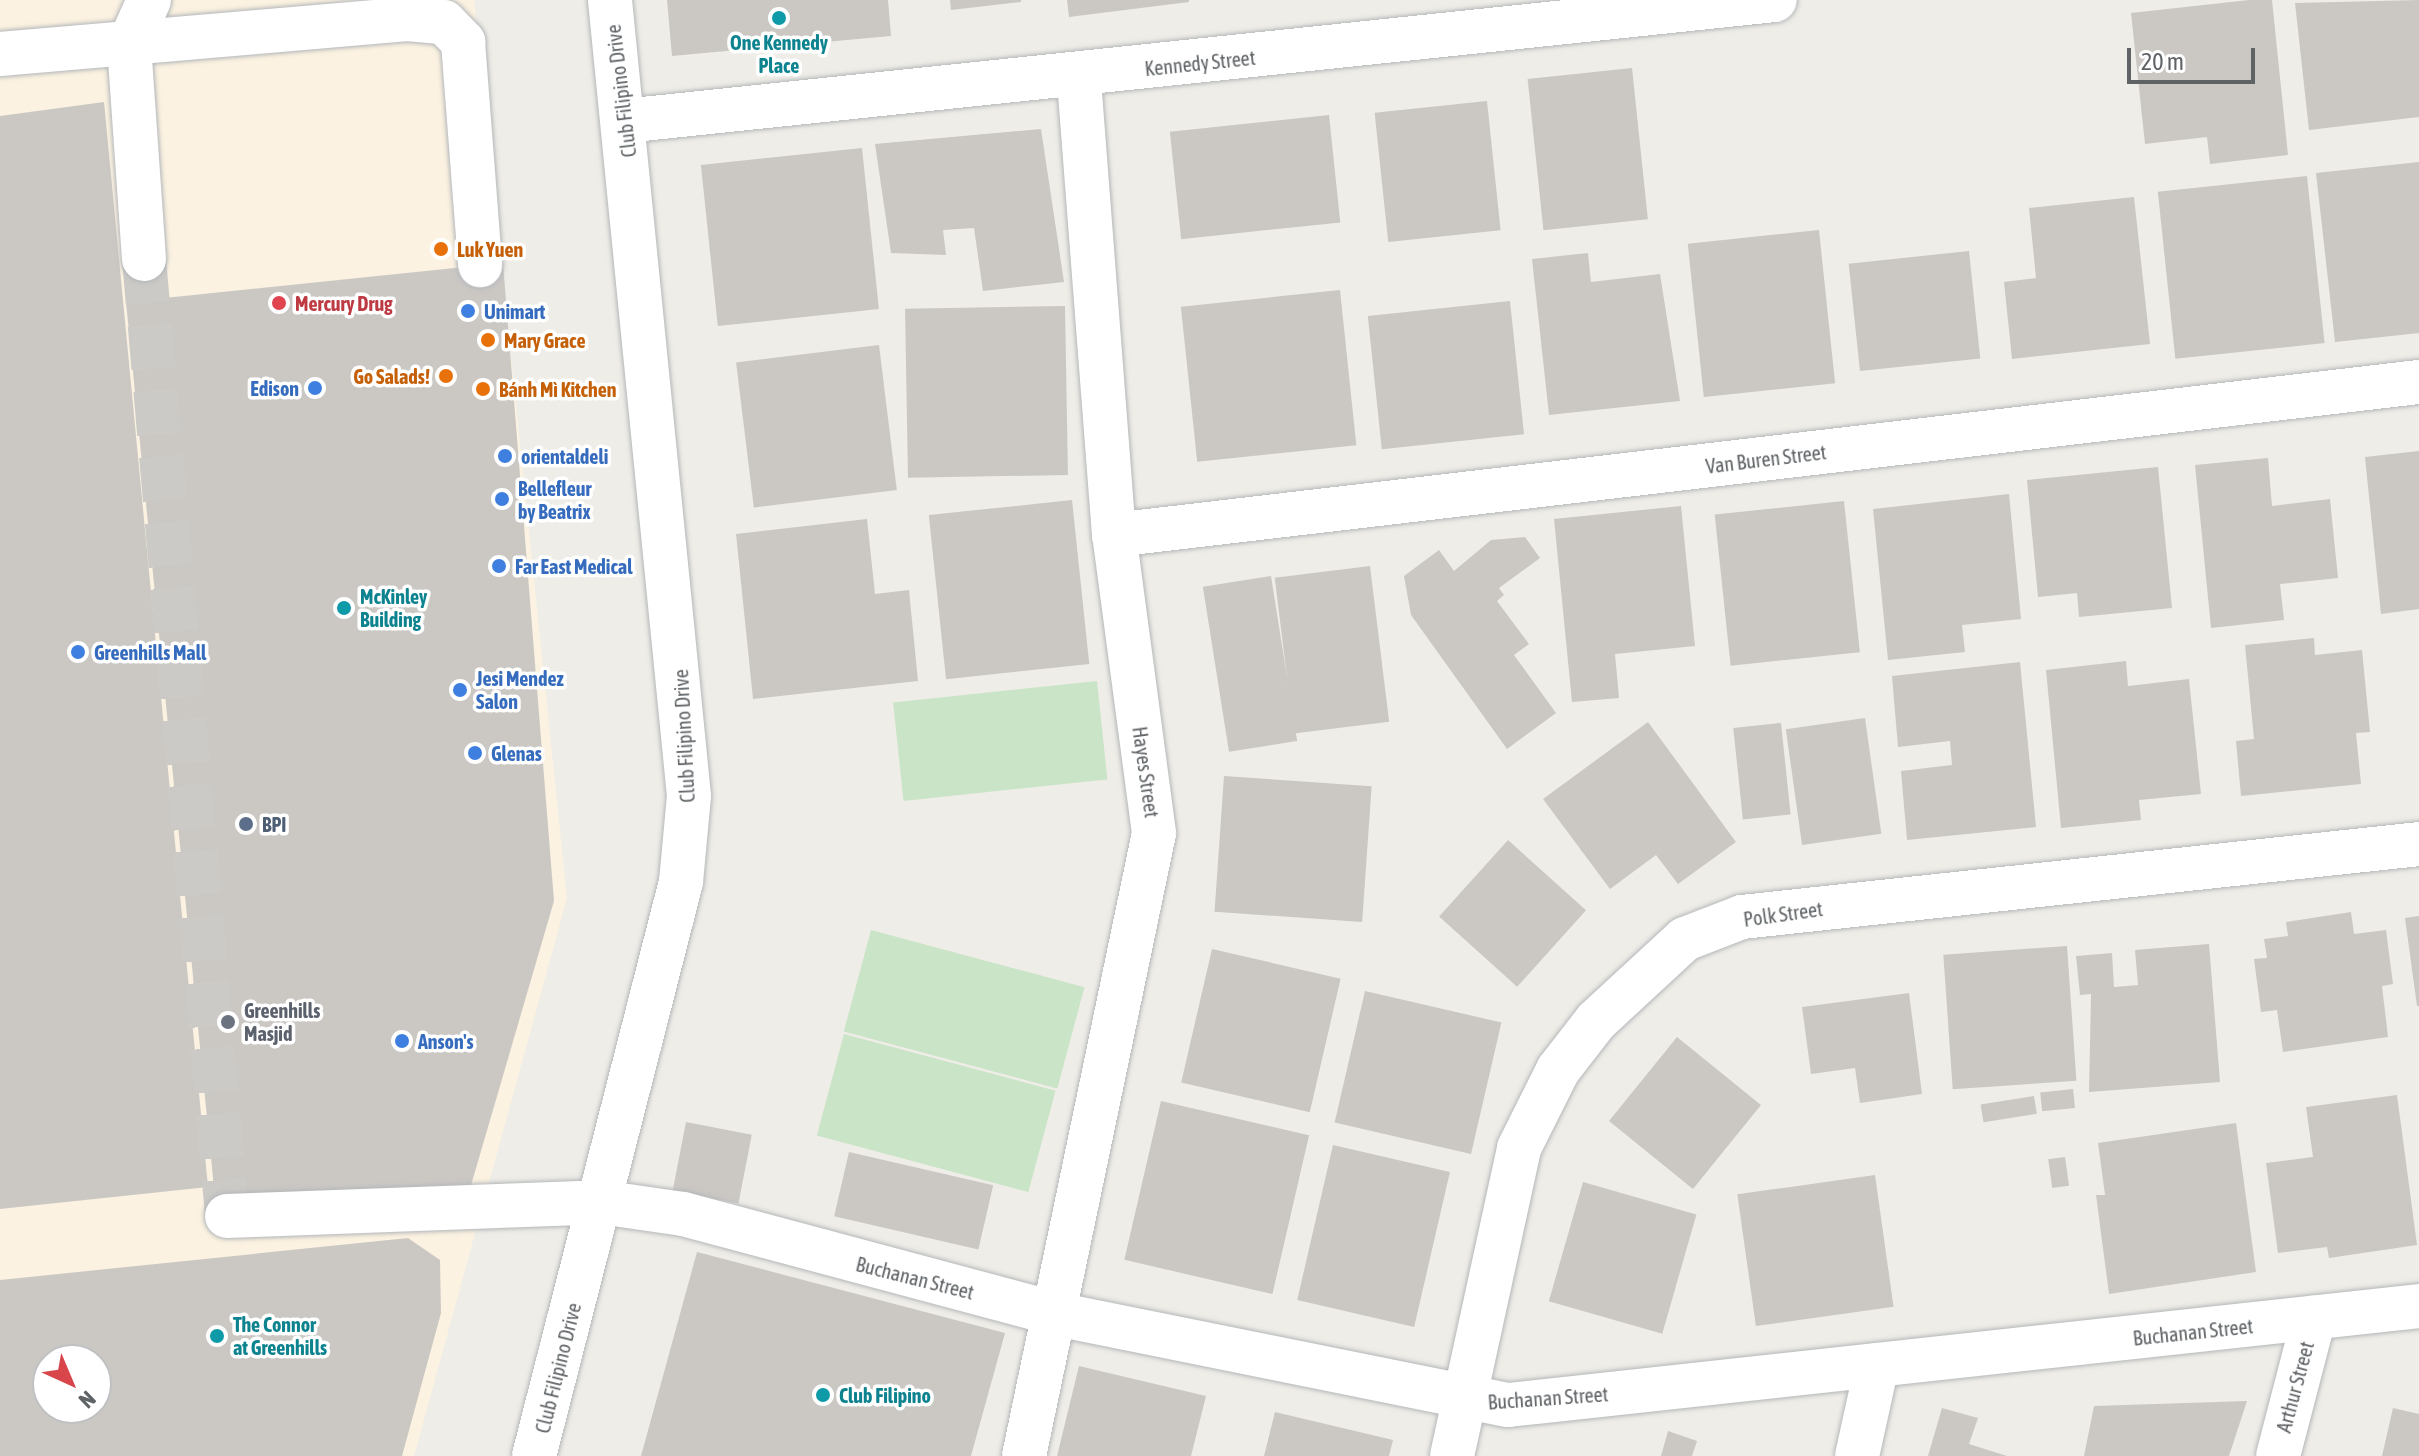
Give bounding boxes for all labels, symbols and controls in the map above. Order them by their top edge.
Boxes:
marker: One Kennedy Place [770,9,788,27]
street label: Club Filipino Drive [601,23,641,159]
place label: One Kennedy Place [730,30,828,77]
scale bar [2131,32,2259,82]
street label: Kennedy Street [1143,45,1257,81]
text: 20 m [2141,48,2184,75]
place label: Luk Yuen [457,237,523,261]
marker: Luk Yuen [432,240,450,258]
place label: Mercury Drug [295,291,393,315]
marker: Mercury Drug [270,294,288,312]
place label: Unimart [484,299,545,323]
marker: Unimart [459,302,477,320]
place label: Mary Grace [504,328,585,352]
marker: Mary Grace [479,331,497,349]
place label: Go Salads! [353,364,430,388]
marker: Go Salads! [437,367,455,385]
place label: Edison [250,376,299,400]
place label: Bánh Mì Kitchen [499,377,616,401]
marker: Edison [306,379,324,397]
marker: Bánh Mì Kitchen [474,380,492,398]
street label: Van Buren Street [1704,440,1828,478]
place label: orientaldeli [521,444,608,468]
marker: orientaldeli [496,447,514,465]
place label: Bellefleur by Beatrix [518,476,591,523]
marker: Bellefleur by Beatrix [493,490,511,508]
place label: Far East Medical [515,554,632,578]
marker: Far East Medical [490,557,508,575]
place label: McKinley Building [360,584,427,631]
marker: McKinley Building [335,599,353,617]
place label: Greenhills Mall [94,640,206,664]
marker: Greenhills Mall [69,643,87,661]
place label: Jesi Mendez Salon [476,666,564,713]
street label: Club Filipino Drive [669,669,699,803]
marker: Jesi Mendez Salon [451,681,469,699]
street label: Hayes Street [1128,725,1164,819]
place label: Glenas [491,741,542,765]
marker: Glenas [466,744,484,762]
place label: BPI [262,812,286,836]
marker: BPI [237,815,255,833]
street label: Polk Street [1742,897,1824,931]
place label: Greenhills Masjid [244,998,320,1045]
marker: Greenhills Masjid [219,1013,237,1031]
place label: Anson's [418,1029,474,1053]
marker: Anson's [393,1032,411,1050]
street label: Buchanan Street [853,1252,977,1304]
street label: Club Filipino Drive [530,1300,586,1436]
place label: The Connor at Greenhills [233,1312,327,1359]
street label: Buchanan Street [2132,1314,2254,1350]
marker: The Connor at Greenhills [208,1327,226,1345]
street label: Arthur Street [2271,1339,2319,1435]
north arrow [32,1344,112,1424]
street label: Buchanan Street [1487,1382,1609,1414]
place label: Club Filipino [839,1383,931,1407]
text: N [74,1386,101,1414]
marker: Club Filipino [814,1386,832,1404]

